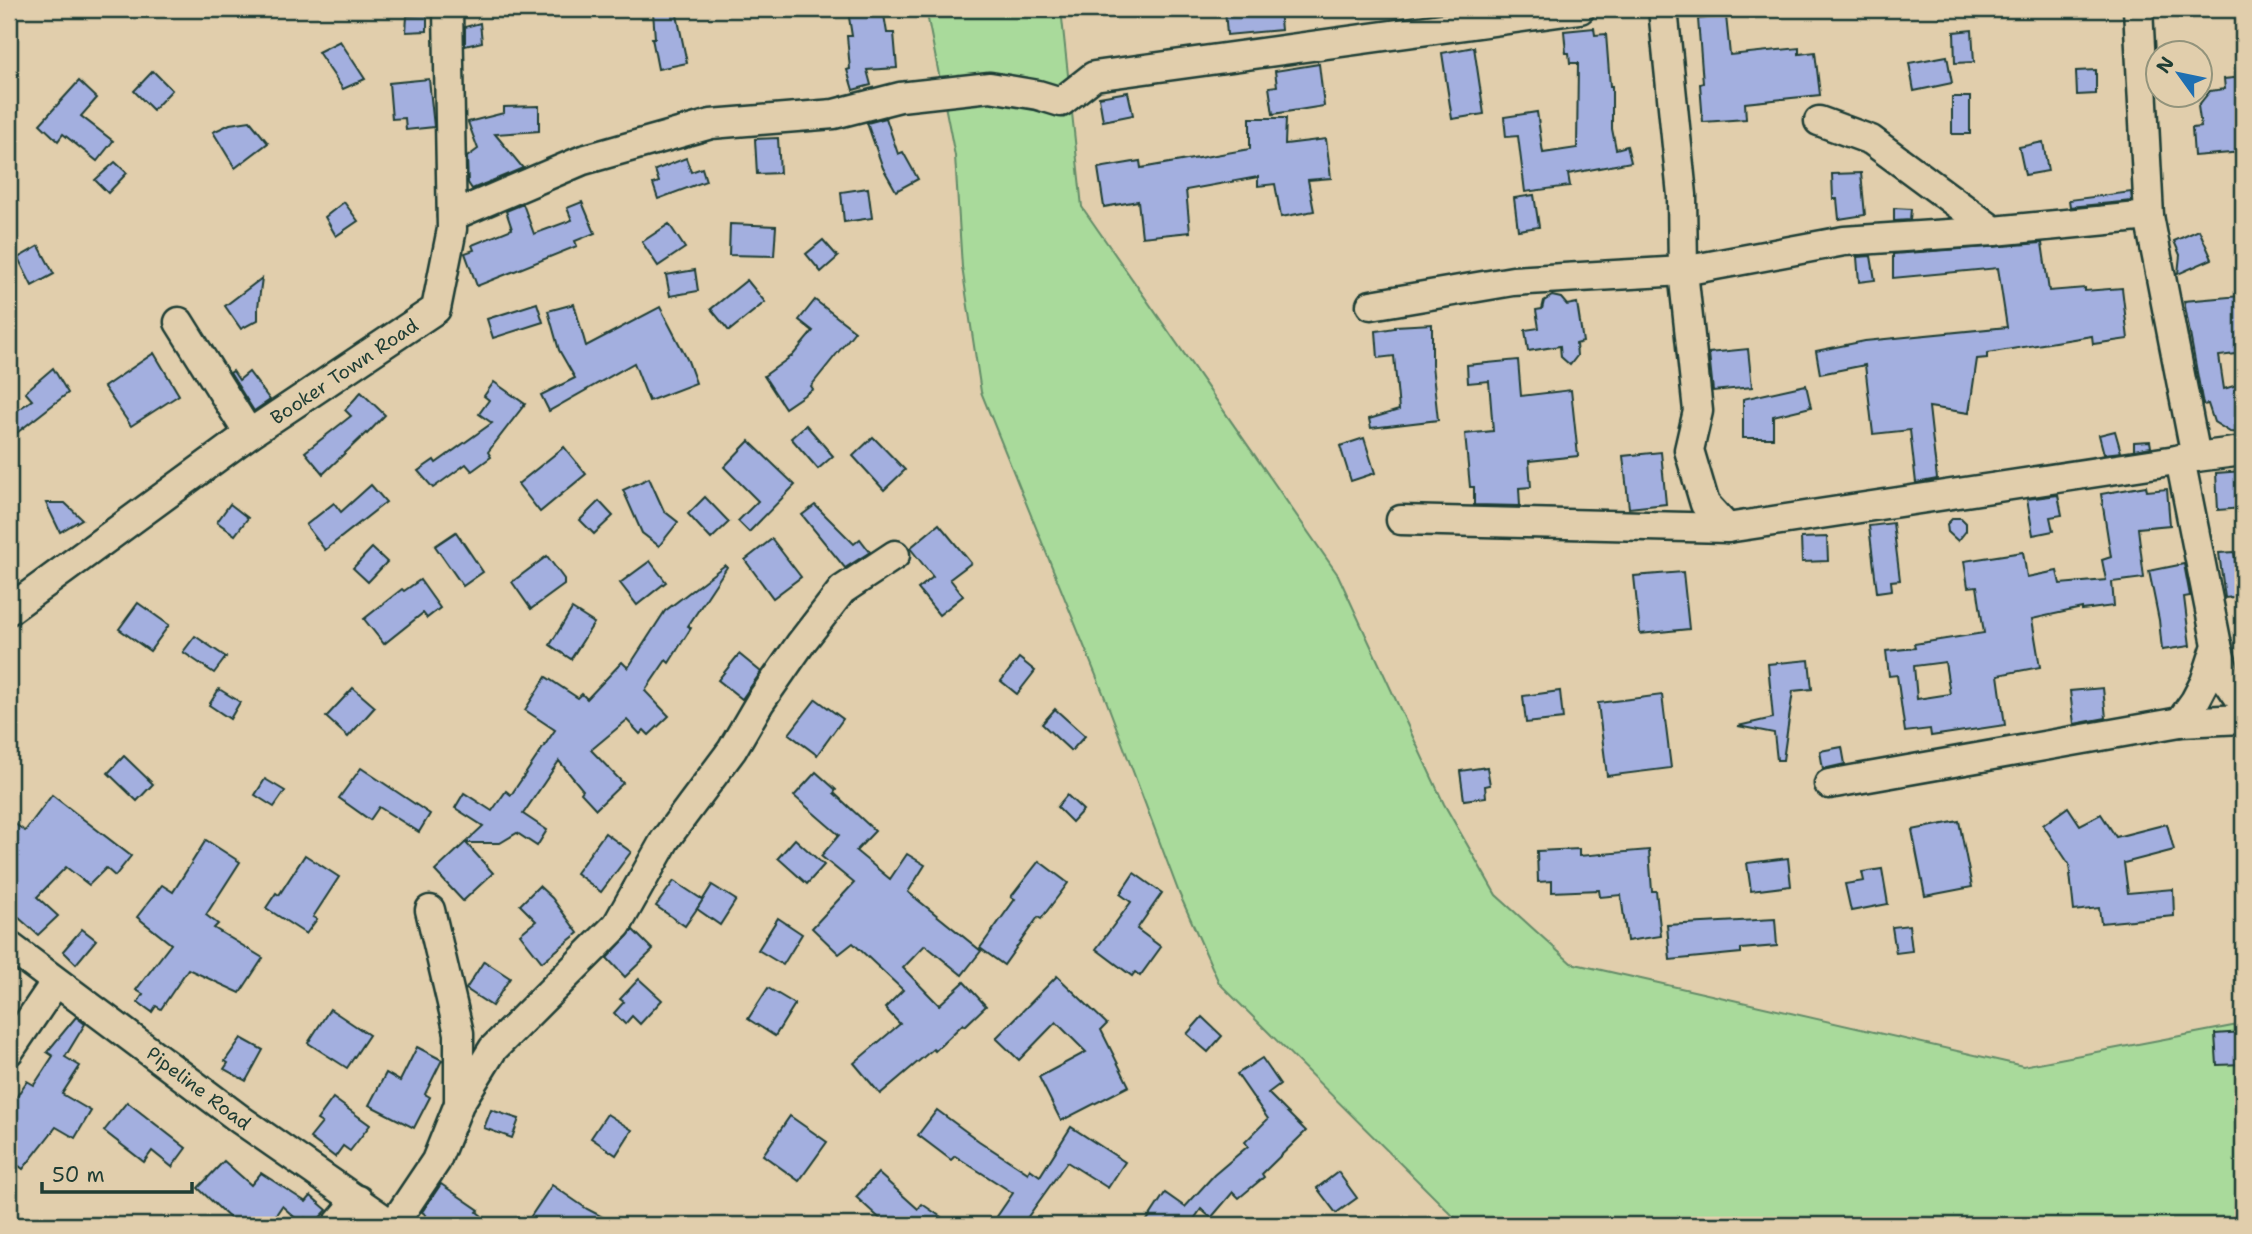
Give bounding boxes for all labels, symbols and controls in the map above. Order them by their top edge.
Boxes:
north arrow [2144,38,2214,108]
text: N [2151,52,2180,78]
street label: Booker Town Road [266,313,423,430]
street label: Pipeline Road [141,1041,256,1136]
scale bar [42,1150,192,1194]
text: 50 m [52,1161,105,1189]

